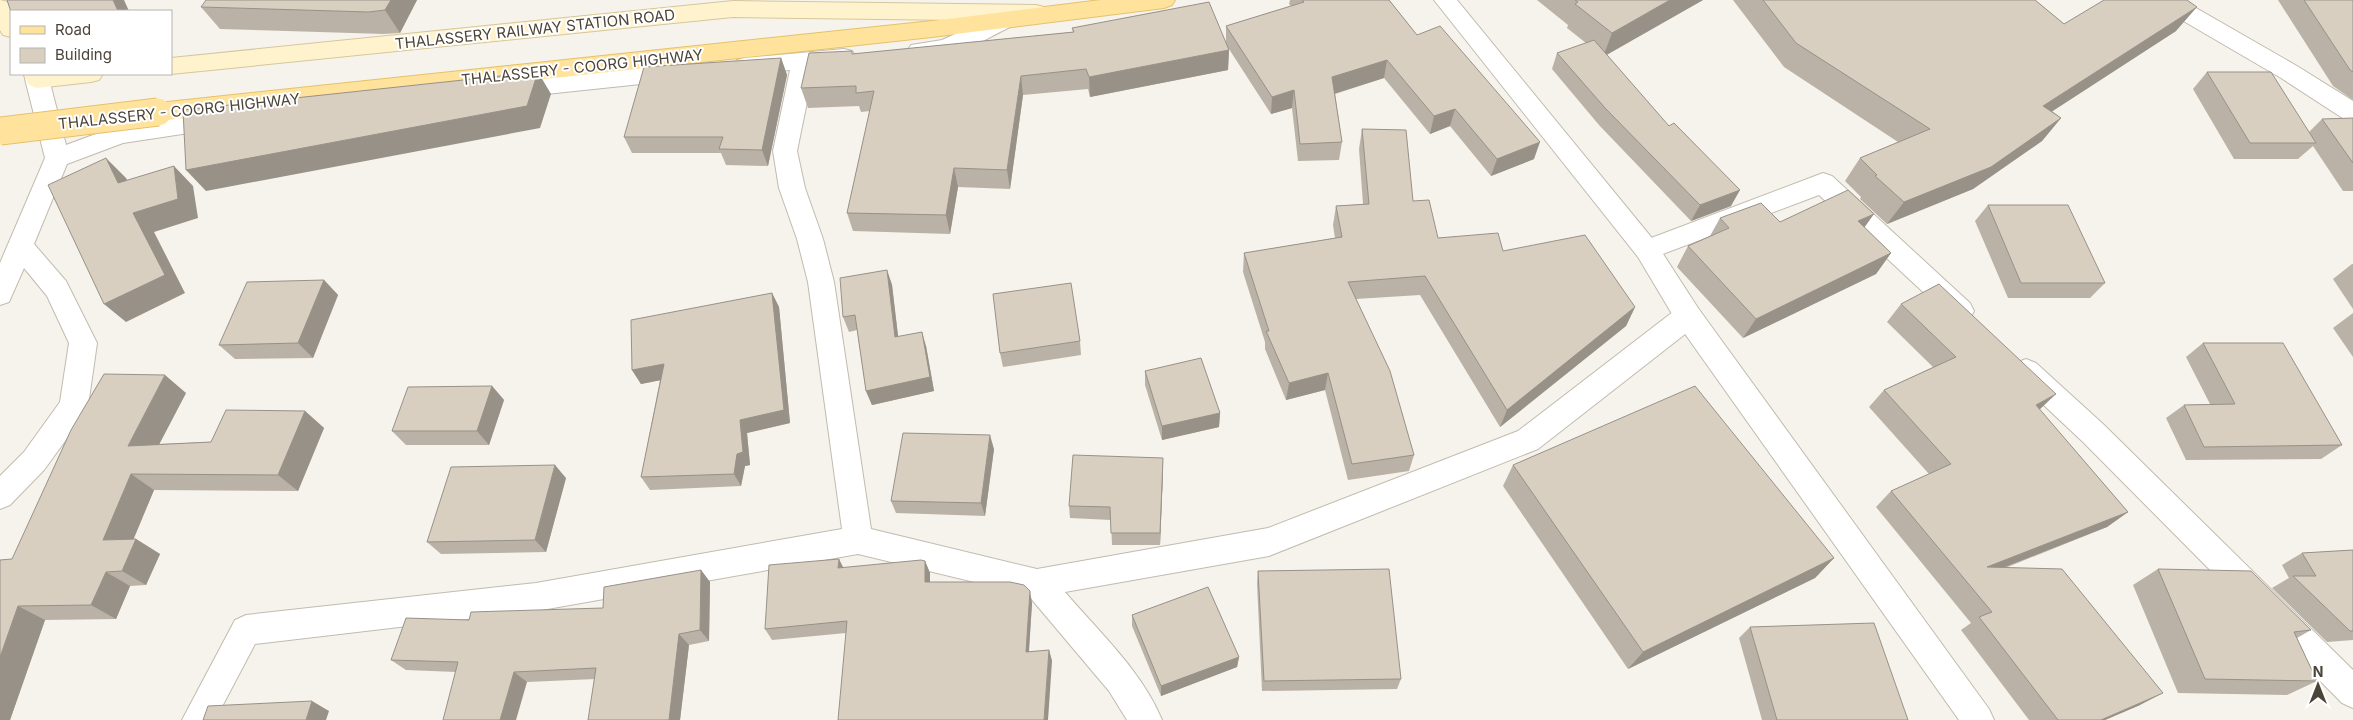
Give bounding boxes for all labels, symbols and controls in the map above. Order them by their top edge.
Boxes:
street label: THALASSERY RAILWAY STATION ROAD [394,5,676,53]
legend [10,10,172,75]
text: Road [55,20,91,39]
text: Building [55,45,112,64]
street label: THALASSERY - COORG HIGHWAY [460,45,704,89]
street label: THALASSERY - COORG HIGHWAY [57,89,301,133]
north arrow [2293,660,2343,710]
text: N [2313,663,2323,680]

